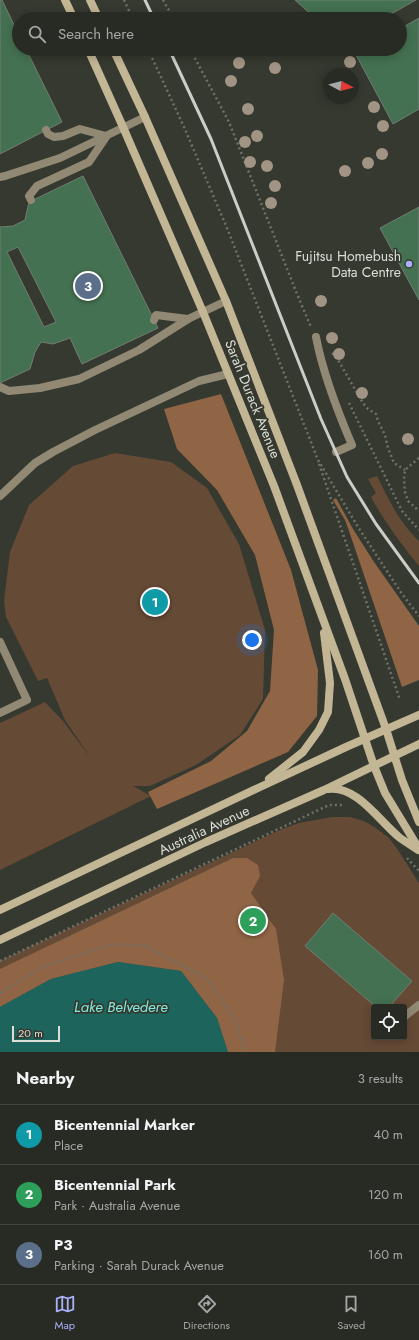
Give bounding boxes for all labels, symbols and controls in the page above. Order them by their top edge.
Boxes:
search box [12,12,407,56]
icon: search [26,23,48,45]
text: Search here [58,23,134,45]
north arrow [323,68,359,104]
place label: Fujitsu Homebush Data Centre [295,246,401,282]
marker: Fujitsu Homebush Data Centre [404,259,414,269]
pin: 3 [75,271,101,301]
street label: Sarah Durack Avenue [220,337,286,461]
pin: 1 [142,587,168,617]
your location [242,630,262,650]
street label: Australia Avenue [155,800,253,860]
pin: 2 [240,906,266,936]
water label: Lake Belvedere [74,996,168,1018]
map controls [371,1004,407,1040]
button: locate [371,1004,407,1040]
scale bar [12,1024,60,1043]
text: 20 m [18,1025,43,1041]
text: Nearby [16,1066,74,1090]
text: 3 results [358,1069,403,1088]
text: Bicentennial Marker [54,1114,195,1136]
text: 1 [26,1125,32,1144]
text: 40 m [374,1125,403,1144]
text: Place [54,1136,83,1155]
text: Bicentennial Park [54,1174,176,1196]
text: 2 [25,1185,33,1204]
text: 120 m [368,1185,403,1204]
text: Park · Australia Avenue [54,1196,180,1215]
text: P3 [54,1234,73,1256]
text: 3 [25,1245,33,1264]
text: 160 m [368,1245,403,1264]
text: Parking · Sarah Durack Avenue [54,1256,224,1275]
tab: Map [54,1293,76,1333]
tab: Directions [183,1293,230,1333]
tab: Saved [337,1293,365,1333]

